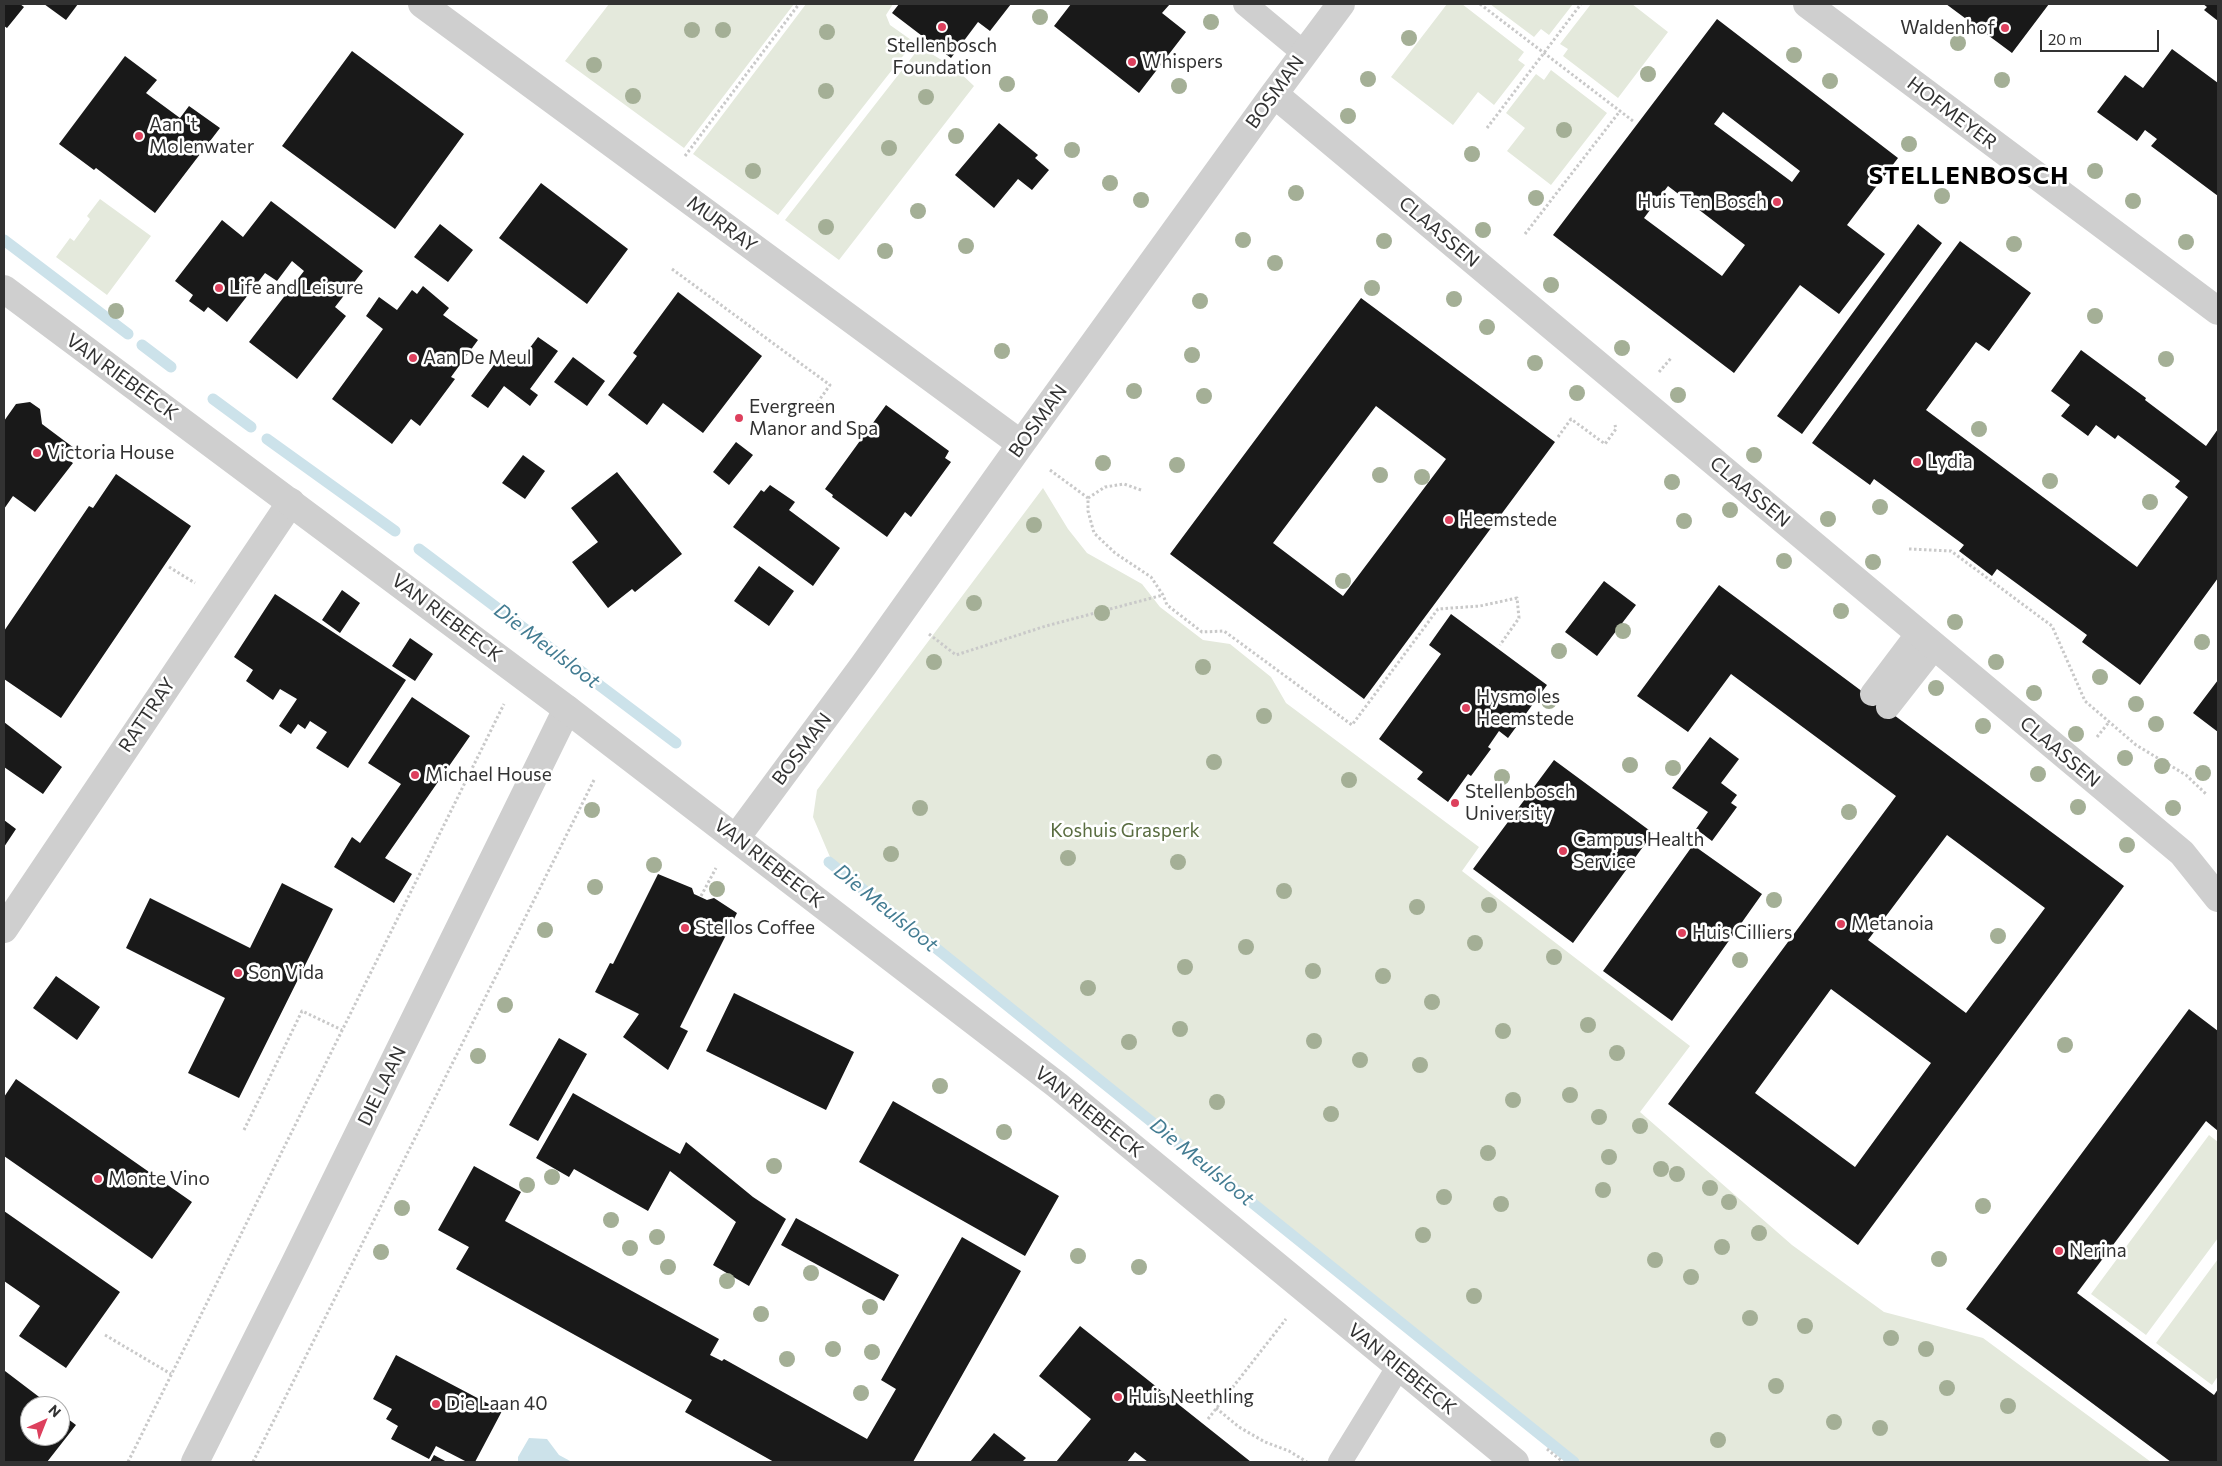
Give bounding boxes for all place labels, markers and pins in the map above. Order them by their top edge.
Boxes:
place label: Waldenhof [1900,17,1995,39]
marker: Stellenbosch Foundation [936,21,948,33]
marker: Waldenhof [1999,22,2011,34]
place label: Stellenbosch Foundation [887,35,997,79]
place label: Whispers [1142,51,1223,73]
marker: Whispers [1126,56,1138,68]
place label: Aan 't Molenwater [149,114,254,158]
marker: Aan 't Molenwater [133,130,145,142]
place label: Huis Ten Bosch [1637,191,1767,213]
marker: Huis Ten Bosch [1771,196,1783,208]
place label: Life and Leisure [229,277,363,299]
marker: Life and Leisure [213,282,225,294]
place label: Aan De Meul [423,347,532,369]
marker: Aan De Meul [407,352,419,364]
place label: Evergreen Manor and Spa [749,396,878,440]
marker: Evergreen Manor and Spa [733,412,745,424]
place label: Victoria House [47,442,174,464]
marker: Victoria House [31,447,43,459]
place label: Lydia [1927,451,1973,473]
marker: Lydia [1911,456,1923,468]
place label: Heemstede [1459,509,1557,531]
marker: Heemstede [1443,514,1455,526]
place label: Hysmoles Heemstede [1476,686,1574,730]
marker: Hysmoles Heemstede [1460,702,1472,714]
place label: Michael House [425,764,552,786]
marker: Michael House [409,769,421,781]
place label: Stellenbosch University [1465,781,1576,825]
marker: Stellenbosch University [1449,797,1461,809]
place label: Campus Health Service [1573,829,1704,873]
marker: Campus Health Service [1557,845,1569,857]
place label: Metanoia [1851,913,1934,935]
place label: Stellos Coffee [695,917,815,939]
marker: Metanoia [1835,918,1847,930]
marker: Stellos Coffee [679,922,691,934]
place label: Huis Cilliers [1692,922,1792,944]
marker: Huis Cilliers [1676,927,1688,939]
place label: Son Vida [248,962,324,984]
marker: Son Vida [232,967,244,979]
place label: Monte Vino [108,1168,210,1190]
marker: Monte Vino [92,1173,104,1185]
place label: Nerina [2069,1240,2127,1262]
marker: Nerina [2053,1245,2065,1257]
place label: Huis Neethling [1128,1386,1254,1408]
marker: Huis Neethling [1112,1391,1124,1403]
place label: Die Laan 40 [446,1393,548,1415]
marker: Die Laan 40 [430,1398,442,1410]

